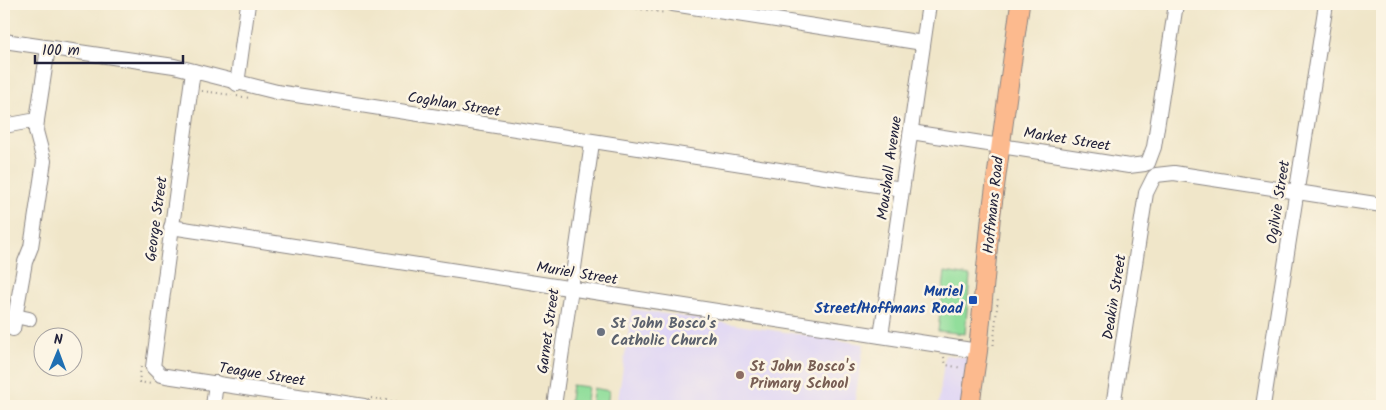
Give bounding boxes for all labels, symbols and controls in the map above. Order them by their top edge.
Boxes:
scale bar [35,32,182,64]
text: 100 m [42,39,80,63]
street label: Coghlan Street [406,86,502,124]
street label: Moushall Avenue [871,114,909,222]
street label: Market Street [1022,121,1112,159]
street label: Hoffmans Road [977,155,1011,255]
street label: Ogilvie Street [1261,158,1297,246]
street label: George Street [139,175,175,263]
street label: Deakin Street [1096,253,1134,342]
street label: Muriel Street [534,256,619,292]
place label: Muriel Street/Hoffmans Road [815,280,964,321]
street label: Garnet Street [531,287,567,375]
marker: Muriel Street/Hoffmans Road [967,294,979,306]
place label: St John Bosco's Catholic Church [611,312,717,353]
marker: St John Bosco's Catholic Church [595,326,607,338]
north arrow [32,328,82,378]
text: N [54,329,63,351]
place label: St John Bosco's Primary School [750,355,855,396]
street label: Teague Street [217,356,307,394]
marker: St John Bosco's Primary School [734,369,746,381]

